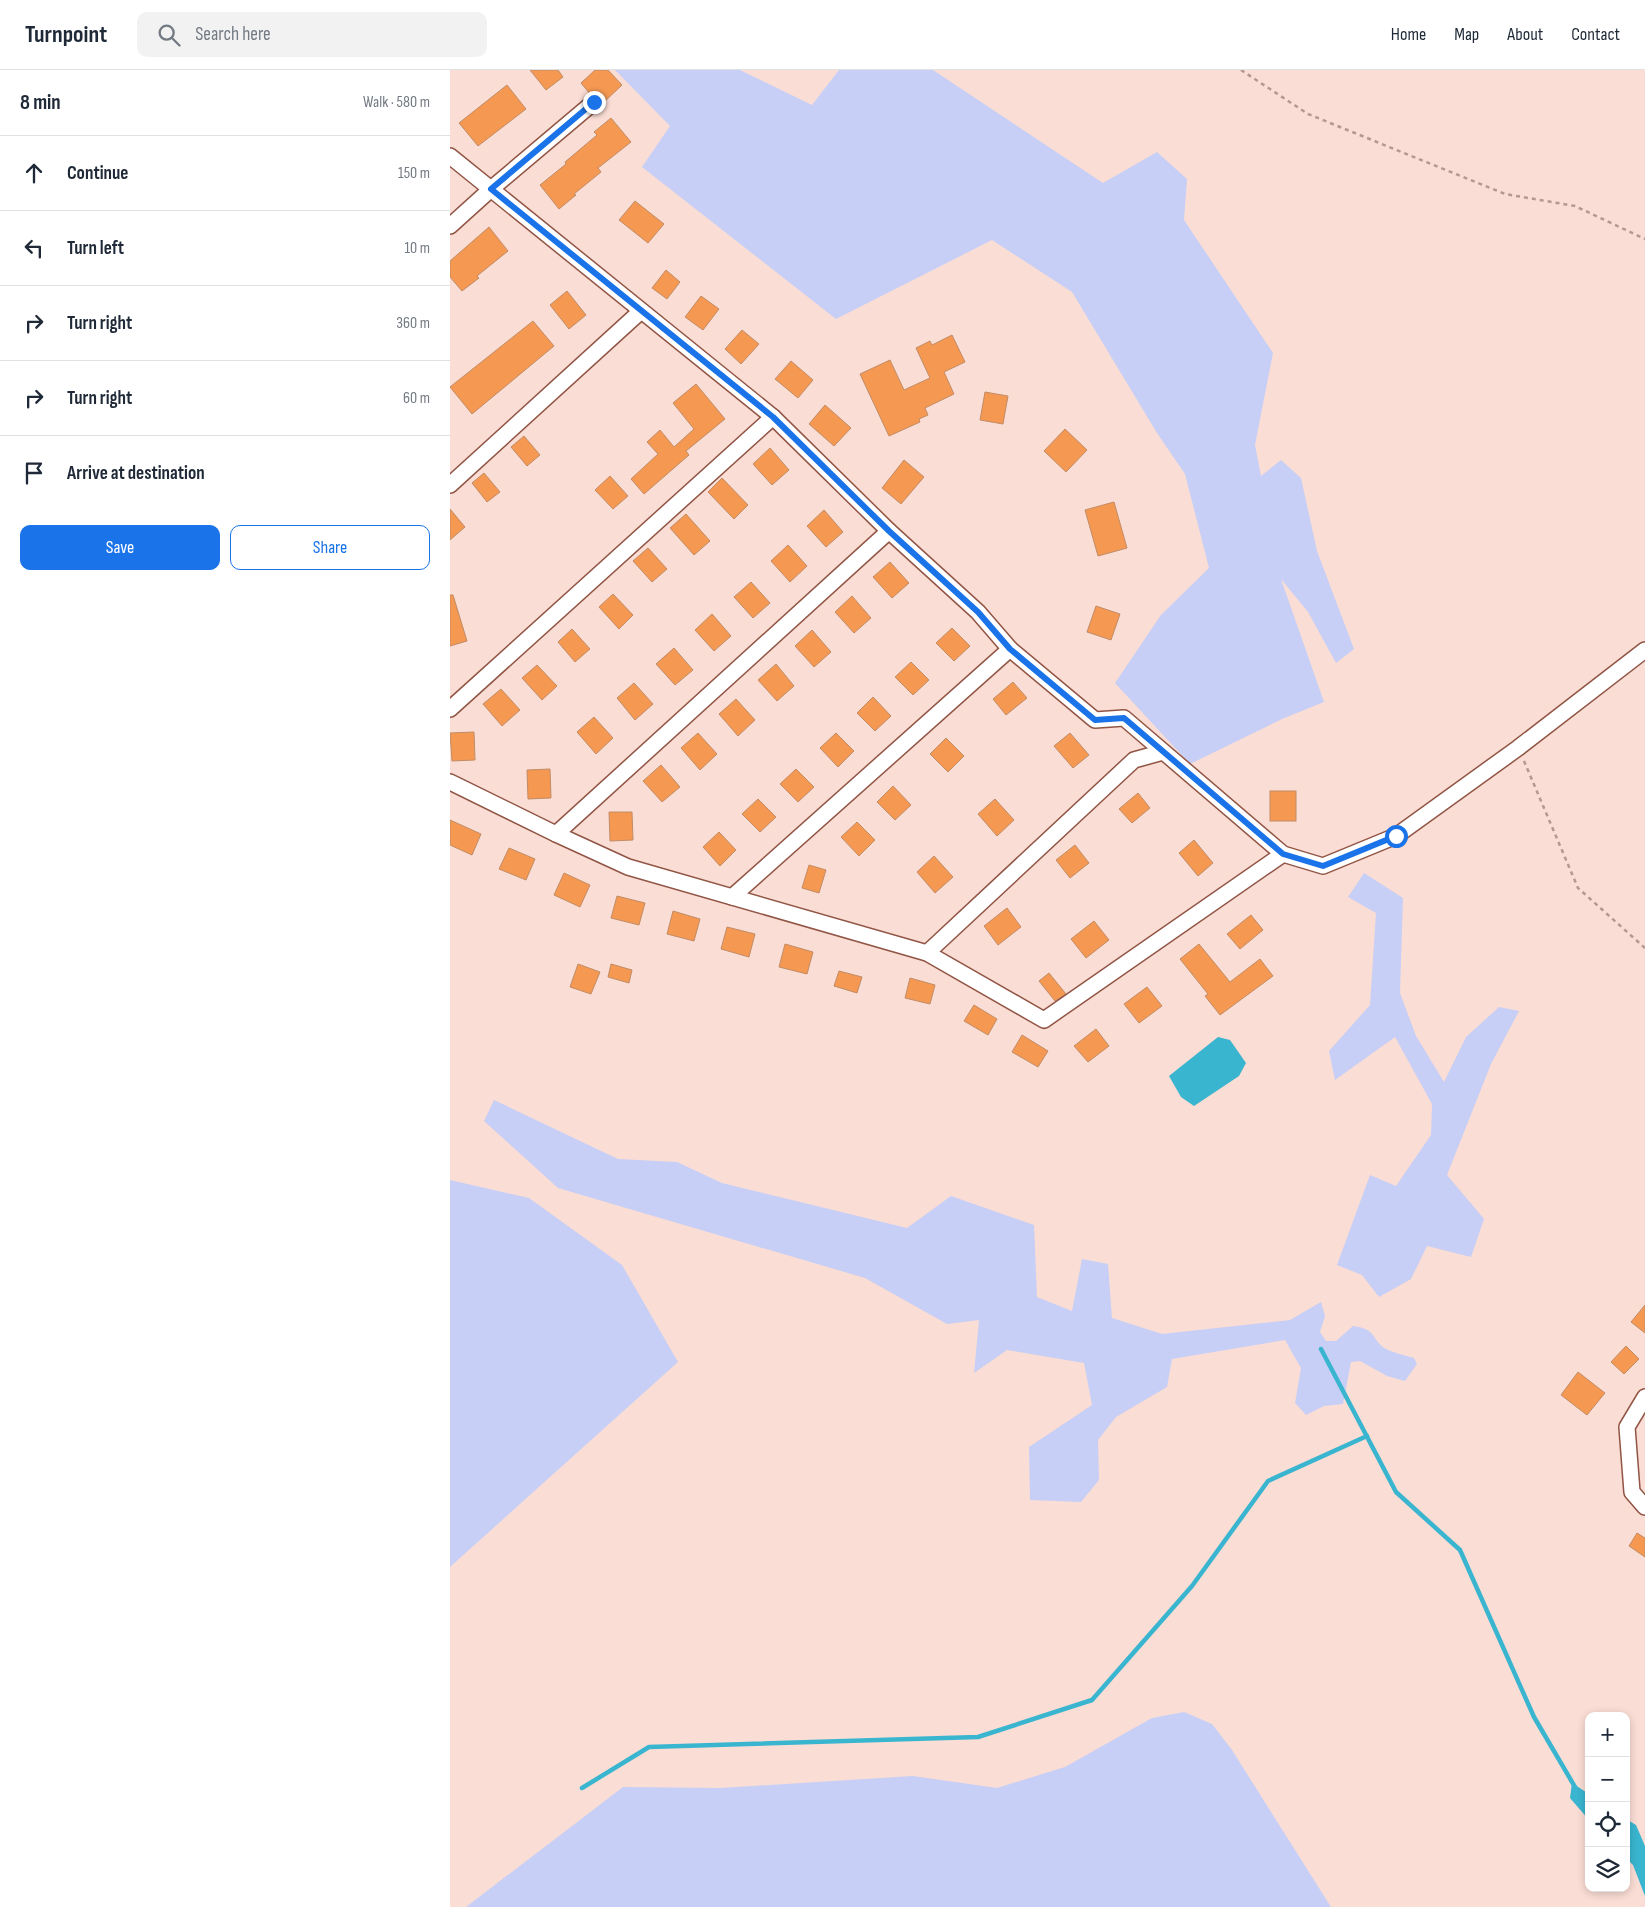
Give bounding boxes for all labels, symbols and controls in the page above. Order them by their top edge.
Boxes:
search box [137,12,487,57]
text: Turnpoint [25,20,107,49]
icon: search [155,21,183,49]
text: Search here [195,23,271,46]
text: Home [1391,24,1426,45]
text: Map [1454,24,1479,45]
text: About [1507,24,1543,45]
text: Contact [1571,24,1620,45]
text: 8 min [20,90,61,115]
route end [583,91,606,114]
text: Walk · 580 m [363,93,430,112]
icon: ahead [20,159,48,187]
text: Continue [67,162,128,185]
text: 150 m [398,164,430,183]
icon: left [20,234,48,262]
text: Turn left [67,237,124,260]
text: 10 m [404,239,430,258]
icon: right [20,309,48,337]
text: Turn right [67,312,132,335]
text: 360 m [396,314,430,333]
icon: right [20,384,48,412]
text: Turn right [67,387,132,410]
text: 60 m [403,389,430,408]
icon: arrive [20,459,48,487]
text: Arrive at destination [67,462,205,485]
button: Save [20,525,220,570]
button: Share [230,525,430,570]
route start [1385,825,1408,848]
map controls [1585,1712,1630,1892]
button: + [1585,1712,1630,1757]
button: − [1585,1757,1630,1802]
button: locate [1585,1802,1630,1847]
button: layers [1585,1847,1630,1892]

